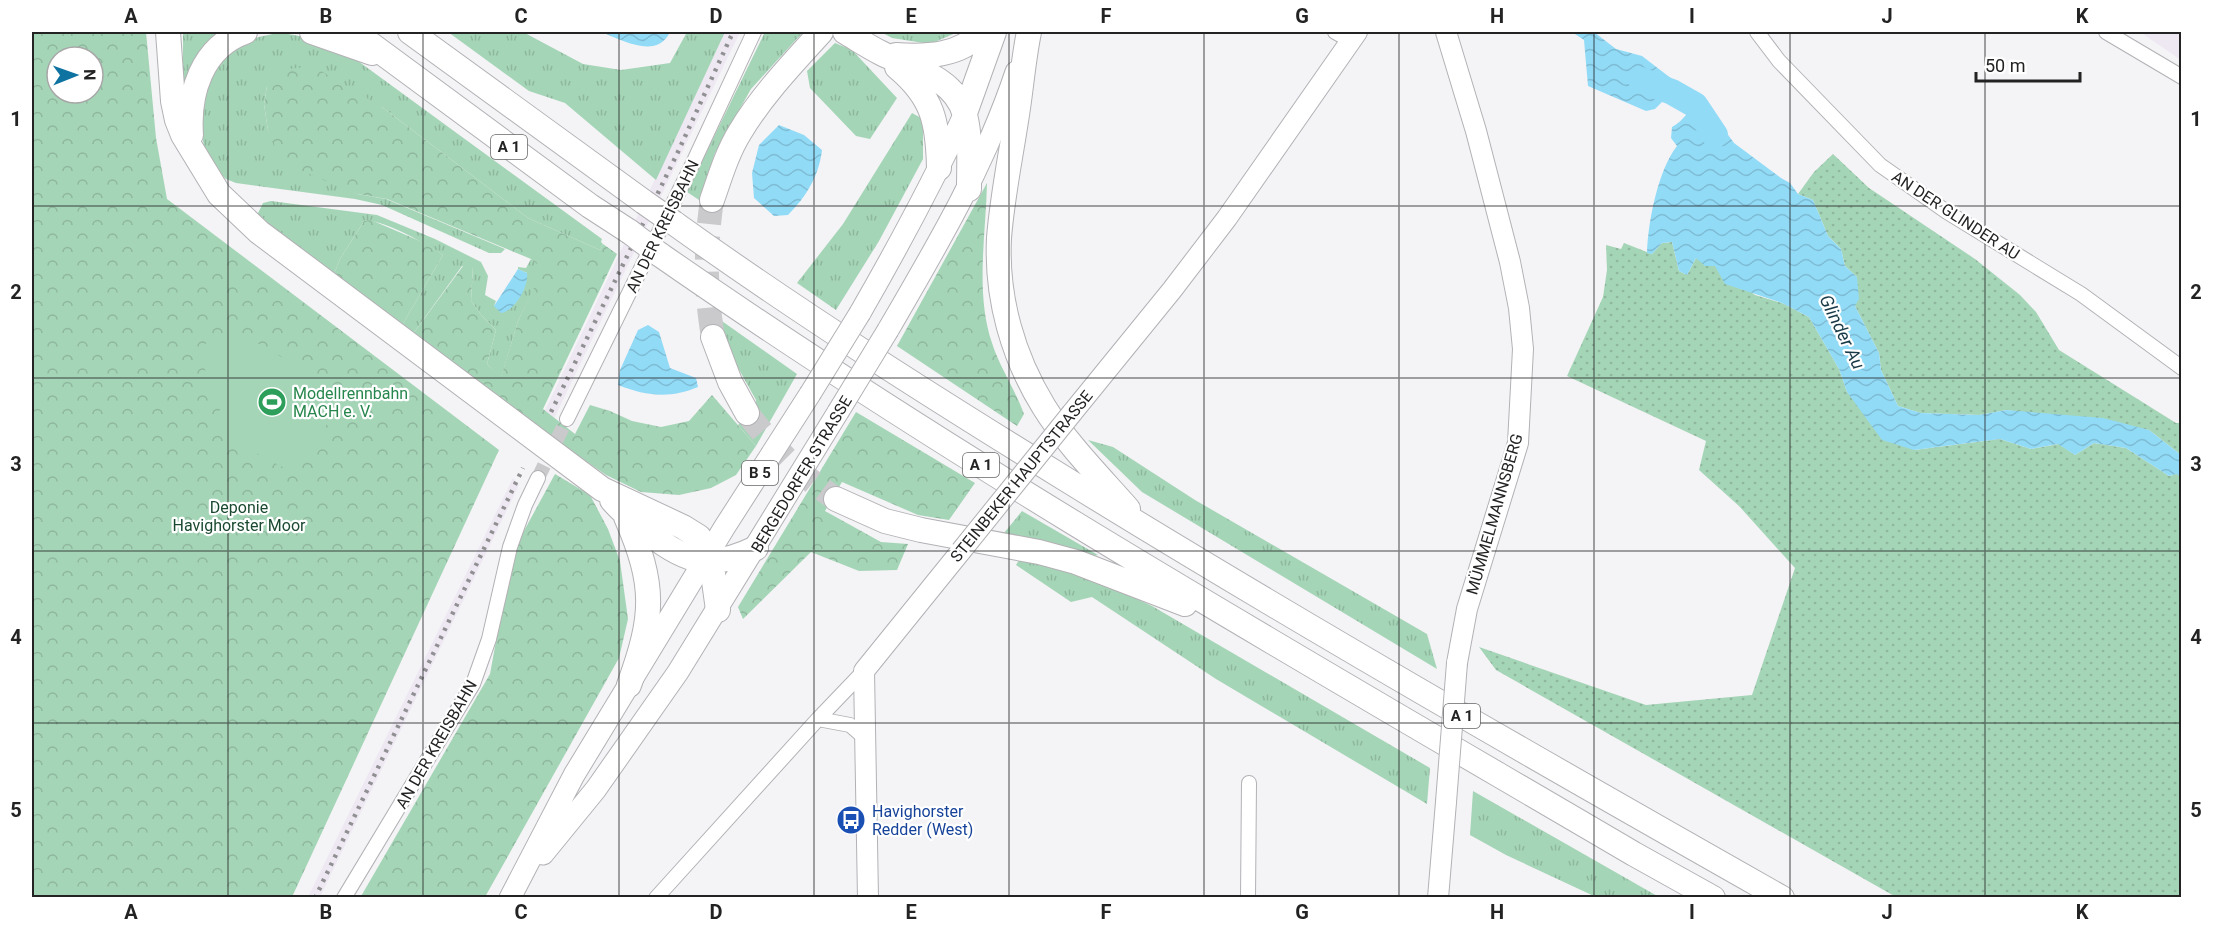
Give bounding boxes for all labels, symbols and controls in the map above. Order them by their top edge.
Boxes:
text: A [124,4,138,28]
text: B [320,4,332,28]
text: C [514,4,528,28]
text: D [710,4,723,28]
text: E [905,4,917,28]
text: F [1101,4,1112,28]
text: G [1295,4,1309,28]
text: H [1490,4,1504,28]
text: I [1689,4,1695,28]
text: J [1881,4,1893,28]
text: K [2076,4,2089,28]
north arrow [45,45,105,105]
scale bar [1976,45,2080,83]
text: 50 m [1985,55,2025,76]
text: N [80,69,99,81]
text: 1 [10,107,22,131]
text: 1 [2190,107,2202,131]
road number: A 1 [491,135,527,159]
street label: AN DER KREISBAHN [622,157,703,296]
street label: AN DER GLINDER AU [1888,167,2023,264]
text: 2 [10,280,22,304]
text: 2 [2190,280,2202,304]
water label: Glinder Au [1815,291,1870,373]
place label: Modellrennbahn MACH e. V. [293,384,408,421]
sports icon: Modellrennbahn MACH e. V. [256,386,288,418]
street label: STEINBEKER HAUPTSTRASSE [946,387,1096,566]
street label: BERGEDORFER STRASSE [747,392,856,556]
street label: MÜMMELMANNSBERG [1462,431,1527,597]
text: 3 [10,452,22,476]
text: 3 [2190,452,2202,476]
road number: A 1 [963,453,999,477]
road number: B 5 [742,461,778,485]
park label: Deponie Havighorster Moor [173,498,306,535]
text: 4 [10,625,22,649]
text: 4 [2190,625,2202,649]
street label: AN DER KREISBAHN [392,677,481,812]
road number: A 1 [1444,704,1480,728]
text: 5 [10,798,22,822]
text: 5 [2190,798,2202,822]
place label: Havighorster Redder (West) [872,802,973,839]
bus stop icon: Havighorster Redder (West) [835,804,867,836]
text: A [124,900,138,924]
text: B [320,900,332,924]
text: C [514,900,528,924]
text: D [710,900,723,924]
text: E [905,900,917,924]
text: F [1101,900,1112,924]
text: G [1295,900,1309,924]
text: H [1490,900,1504,924]
text: I [1689,900,1695,924]
text: J [1881,900,1893,924]
text: K [2076,900,2089,924]

